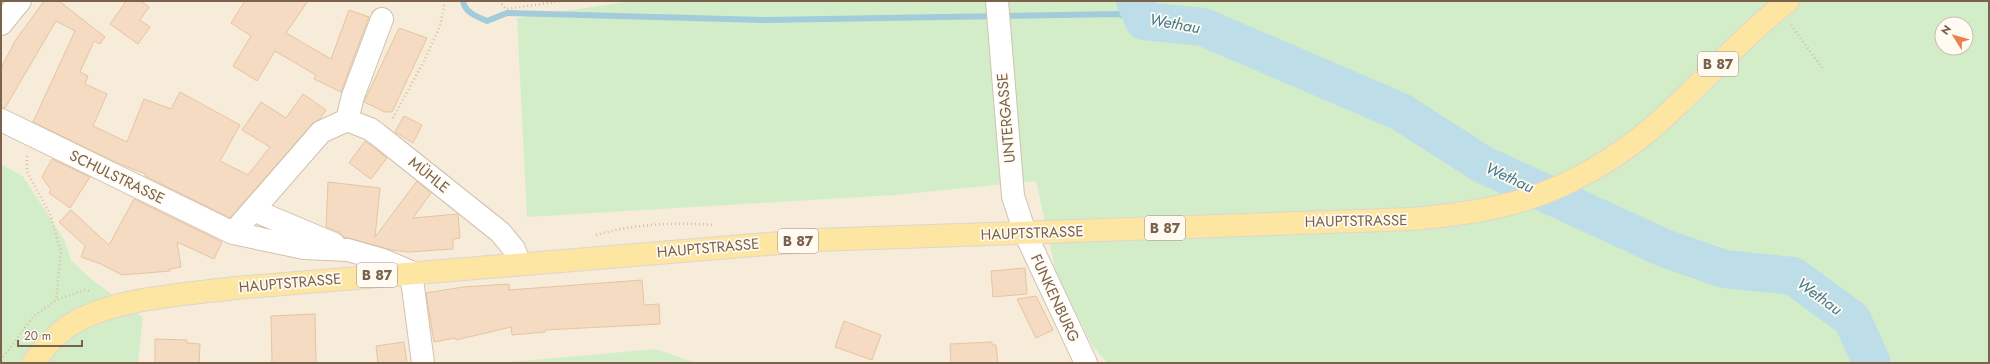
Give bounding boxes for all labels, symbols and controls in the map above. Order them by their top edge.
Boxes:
water label: Wethau [1148,8,1202,39]
north arrow [1934,16,1974,56]
text: N [1937,22,1955,38]
road number: B 87 [1698,52,1738,76]
street label: UNTERGASSE [991,72,1021,164]
street label: SCHULSTRASSE [66,144,168,210]
street label: MÜHLE [404,152,454,198]
water label: Wethau [1482,156,1538,199]
street label: HAUPTSTRASSE [1304,209,1408,233]
road number: B 87 [1145,216,1185,240]
street label: HAUPTSTRASSE [980,220,1084,246]
road number: B 87 [778,229,818,253]
street label: HAUPTSTRASSE [656,233,760,263]
street label: FUNKENBURG [1025,250,1085,346]
road number: B 87 [357,263,397,287]
street label: HAUPTSTRASSE [238,268,342,298]
water label: Wethau [1792,272,1847,321]
scale bar [18,322,82,348]
text: 20 m [24,327,51,345]

